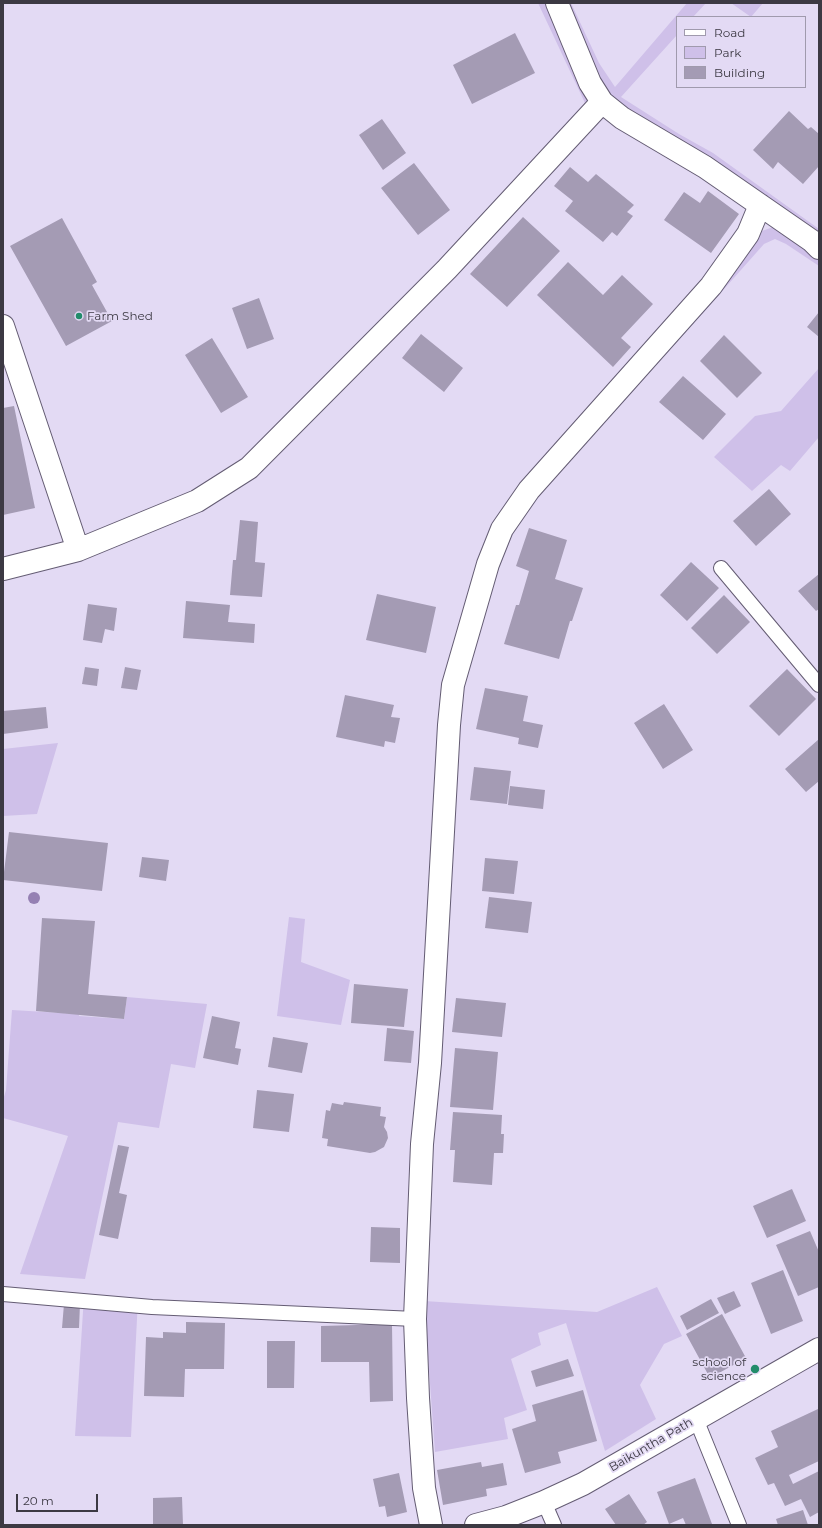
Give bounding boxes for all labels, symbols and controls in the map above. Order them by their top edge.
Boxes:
legend [676,16,806,88]
text: Road [714,25,745,40]
text: Park [714,45,741,60]
text: Building [714,65,765,80]
place label: Farm Shed [87,309,153,323]
marker: Farm Shed [74,311,84,321]
place label: school of science [692,1355,746,1383]
marker: school of science [749,1363,761,1375]
street label: Baikuntha Path [607,1415,695,1475]
scale bar [18,1486,100,1512]
text: 20 m [23,1493,54,1508]

